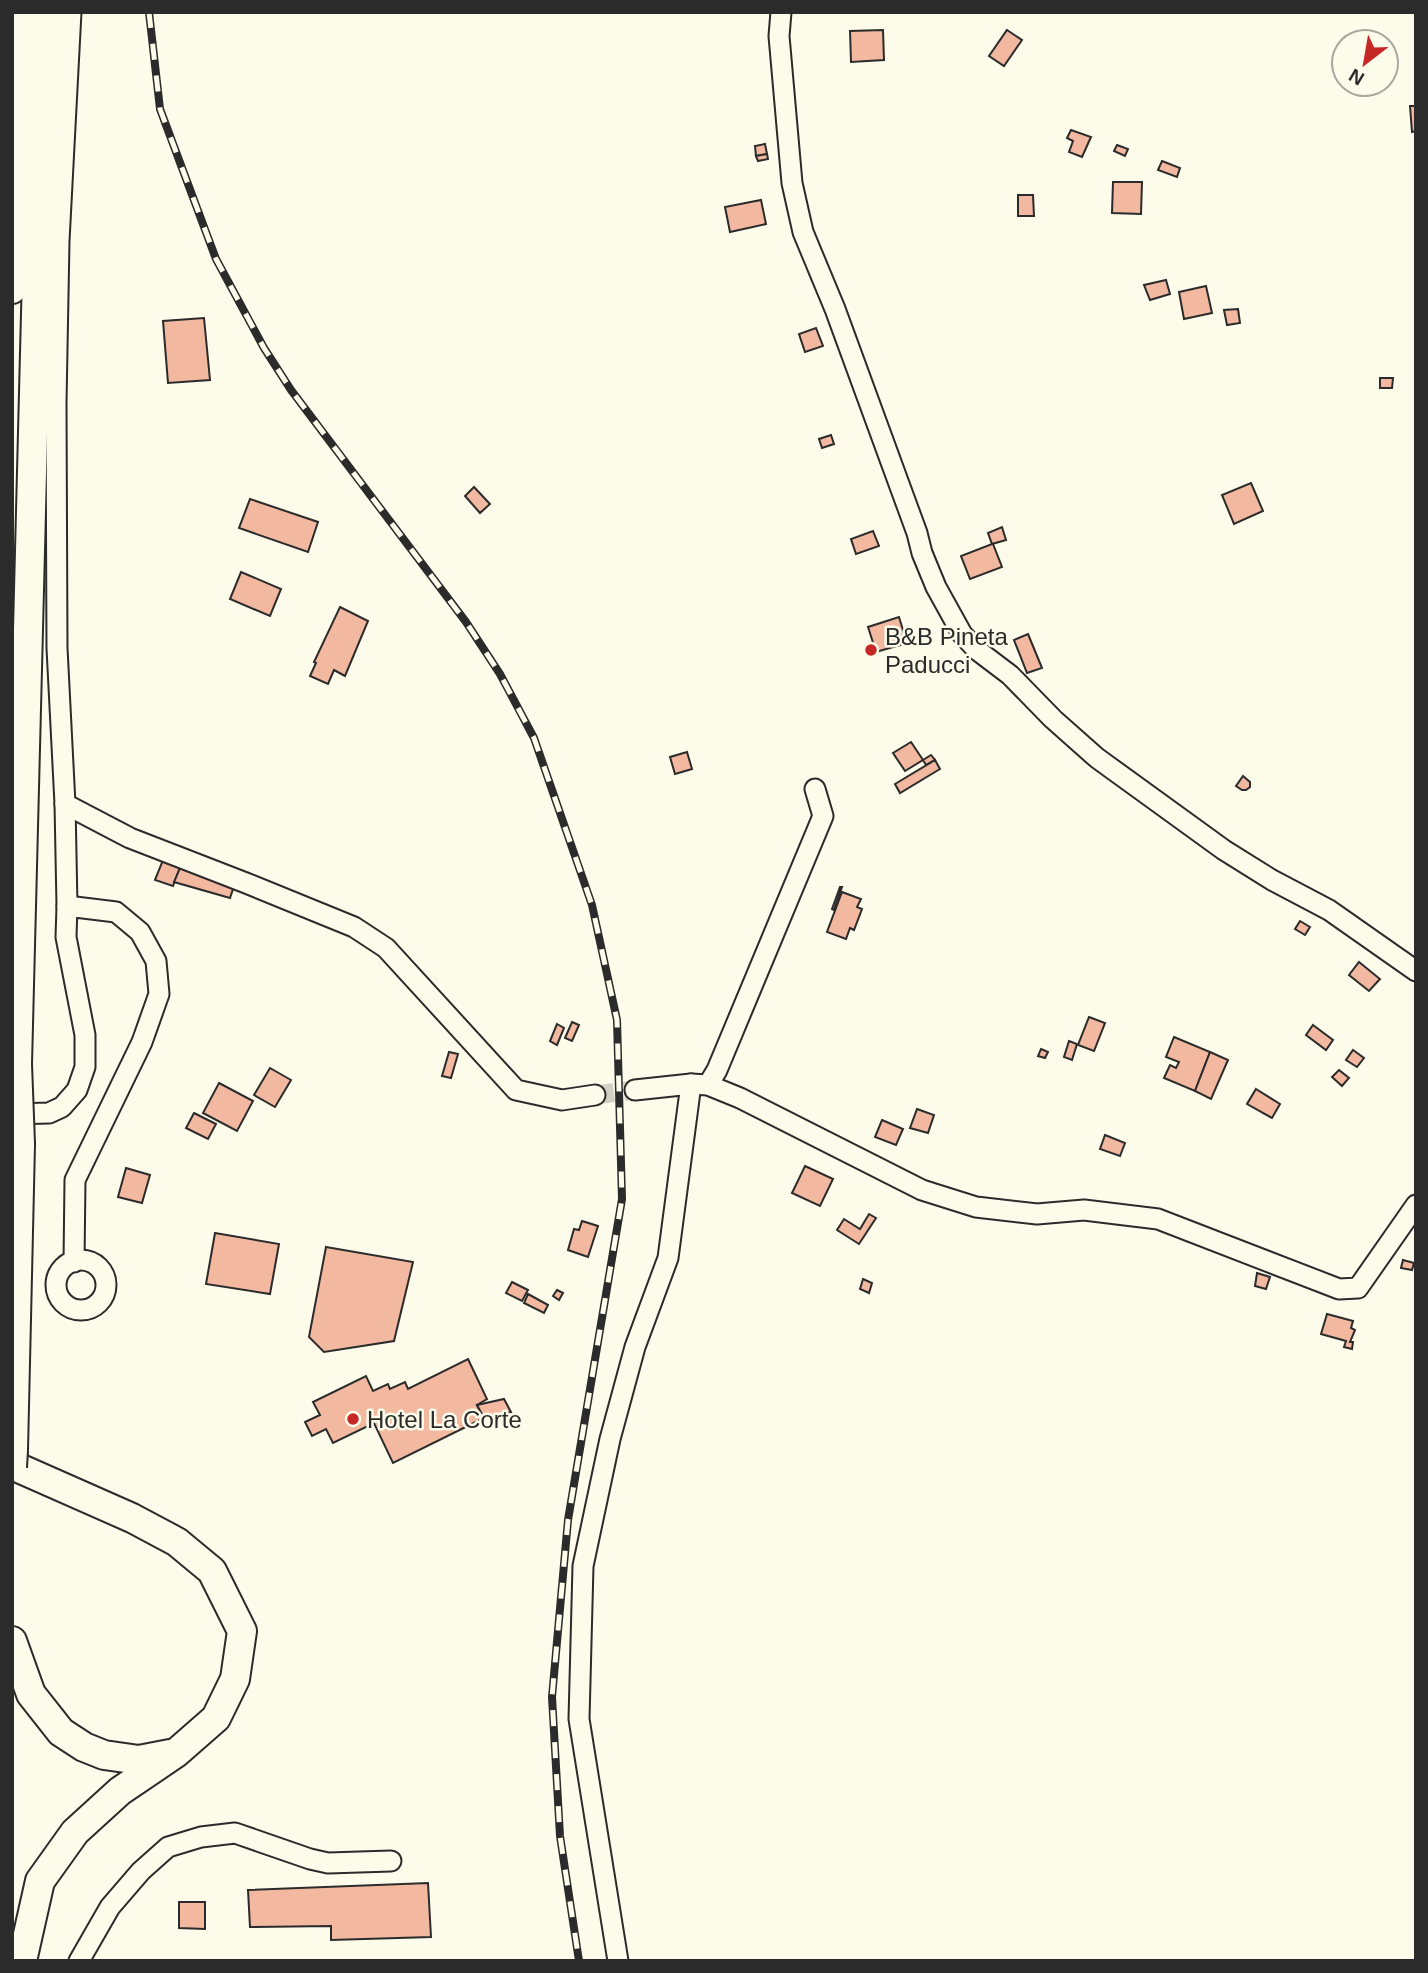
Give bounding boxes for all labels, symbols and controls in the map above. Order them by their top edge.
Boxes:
north arrow [1330,28,1400,98]
text: N [1345,65,1368,90]
place label: B&B Pineta Paducci [885,623,1008,678]
marker: B&B Pineta Paducci [863,642,879,658]
place label: Hotel La Corte [367,1406,522,1433]
marker: Hotel La Corte [345,1411,361,1427]

